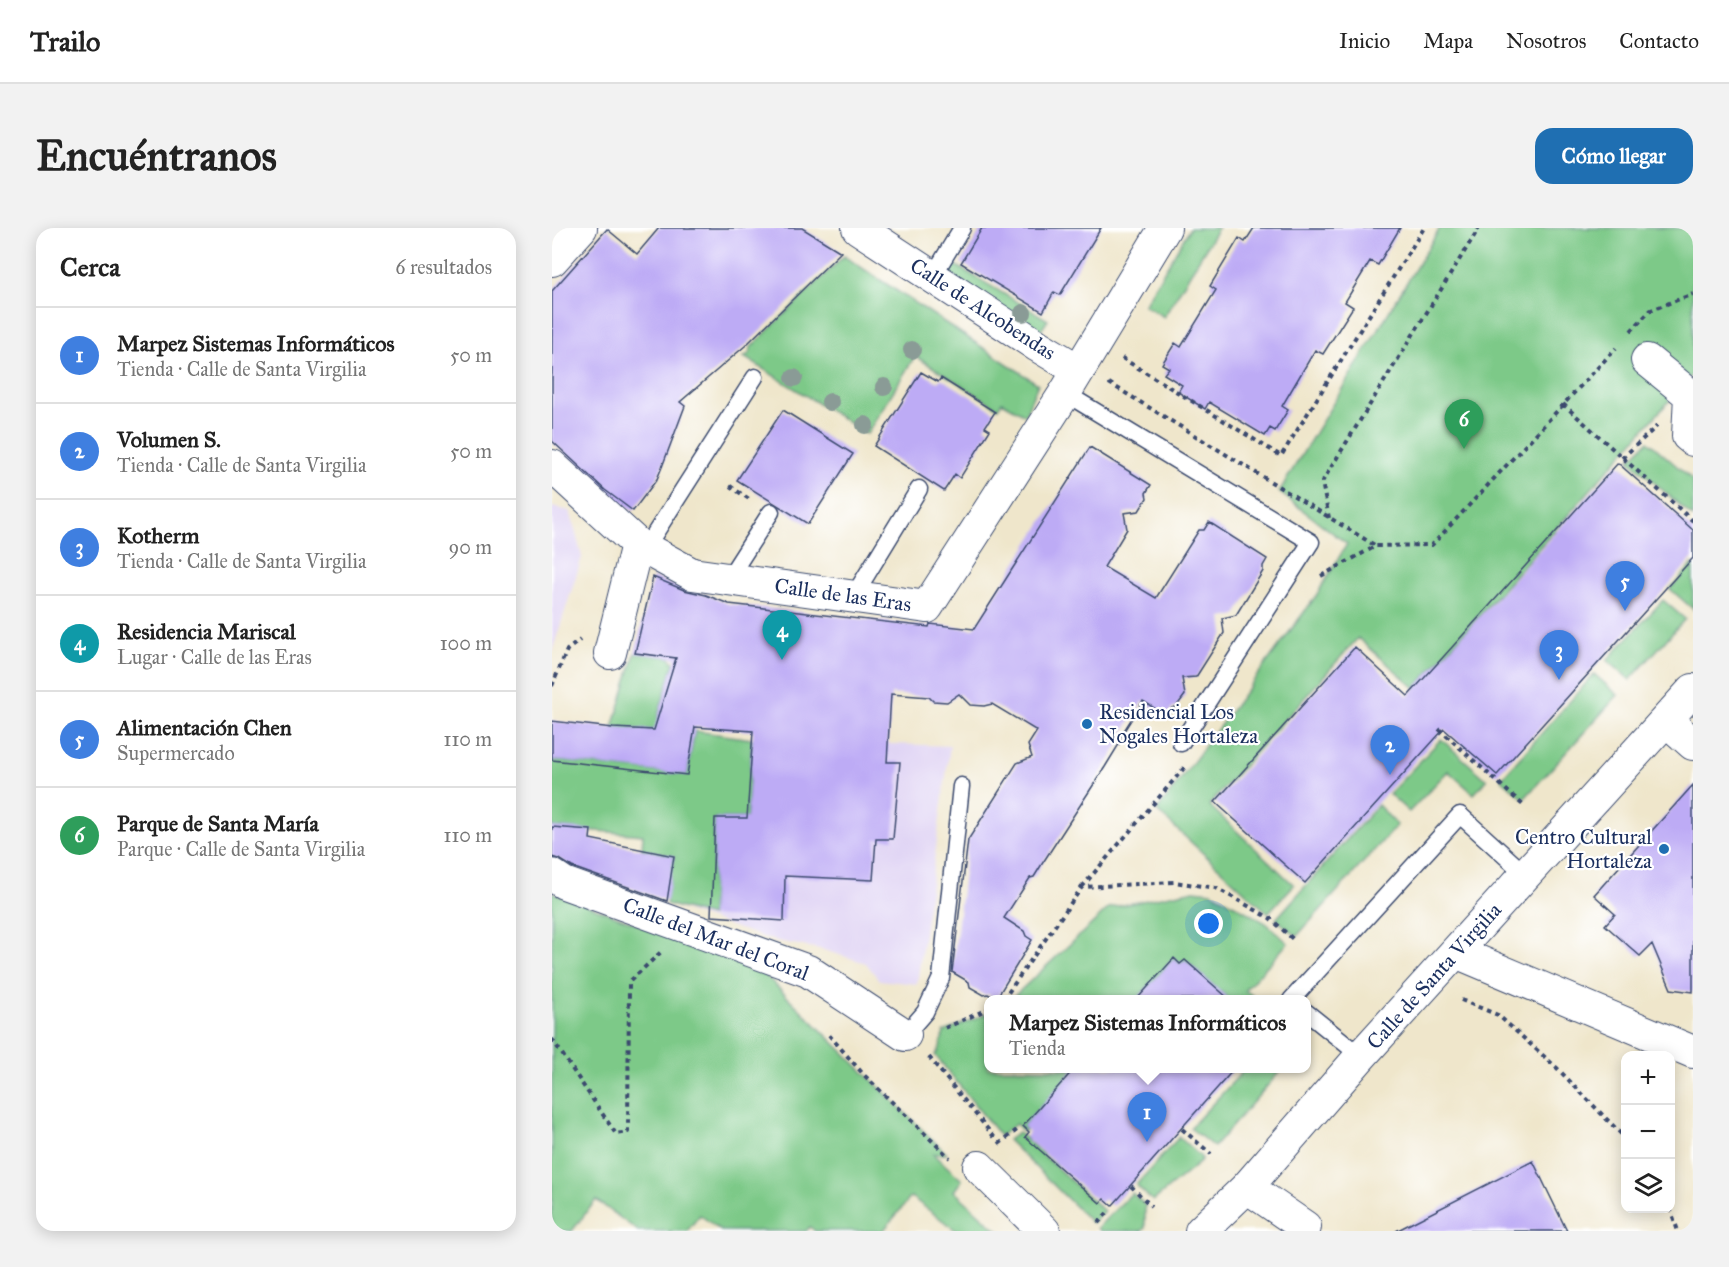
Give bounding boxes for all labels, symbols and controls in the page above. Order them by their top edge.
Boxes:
text: Trailo [30,24,100,59]
text: Inicio [1339,28,1390,54]
text: Mapa [1423,28,1473,54]
text: Nosotros [1506,28,1586,54]
text: Contacto [1619,28,1699,54]
button: Cómo llegar [1535,128,1693,184]
text: Encuéntranos [36,130,277,182]
text: Cerca [60,251,120,283]
street label: Calle de Alcobendas [905,252,1061,366]
text: 6 resultados [395,255,492,279]
text: Marpez Sistemas Informáticos [117,330,395,357]
text: 1 [76,343,83,367]
text: 50 m [450,343,492,367]
text: Tienda · Calle de Santa Virgilia [117,357,366,381]
pin: 6 [1444,400,1484,449]
text: Volumen S. [117,426,221,453]
text: 2 [75,439,84,463]
text: 50 m [450,439,492,463]
text: Tienda · Calle de Santa Virgilia [117,453,366,477]
text: Kotherm [117,522,199,549]
text: 3 [76,535,84,559]
text: 90 m [449,535,492,559]
text: Tienda · Calle de Santa Virgilia [117,549,366,573]
pin: 5 [1606,562,1644,611]
street label: Calle de las Eras [773,573,913,617]
pin: 4 [762,610,802,660]
text: Residencia Mariscal [117,618,296,645]
pin: 3 [1540,630,1578,680]
text: 4 [74,631,85,655]
text: 100 m [440,631,492,655]
text: Lugar · Calle de las Eras [117,645,312,669]
place label: Residencial Los Nogales Hortaleza [1099,699,1258,749]
text: Alimentación Chen [117,714,292,741]
marker: Residencial Los Nogales Hortaleza [1080,717,1094,731]
pin: 2 [1370,726,1410,775]
text: 5 [75,727,84,751]
text: 110 m [444,727,492,751]
text: Supermercado [117,741,235,765]
text: Parque de Santa María [117,810,319,837]
text: 6 [74,823,85,847]
text: 110 m [444,823,492,847]
place label: Centro Cultural Hortaleza [1515,824,1652,874]
text: Parque · Calle de Santa Virgilia [117,837,365,861]
marker: Centro Cultural Hortaleza [1657,842,1671,856]
street label: Calle del Mar del Coral [619,892,813,987]
street label: Calle de Santa Virgilia [1361,897,1507,1055]
your location [1194,909,1223,938]
popup [984,995,1311,1073]
text: Marpez Sistemas Informáticos [1009,1009,1286,1036]
text: Tienda [1009,1036,1065,1060]
map controls [1621,1051,1675,1213]
button: + [1621,1051,1675,1105]
pin: 1 [1128,1092,1166,1142]
button: − [1621,1105,1675,1159]
button: layers [1621,1159,1675,1213]

